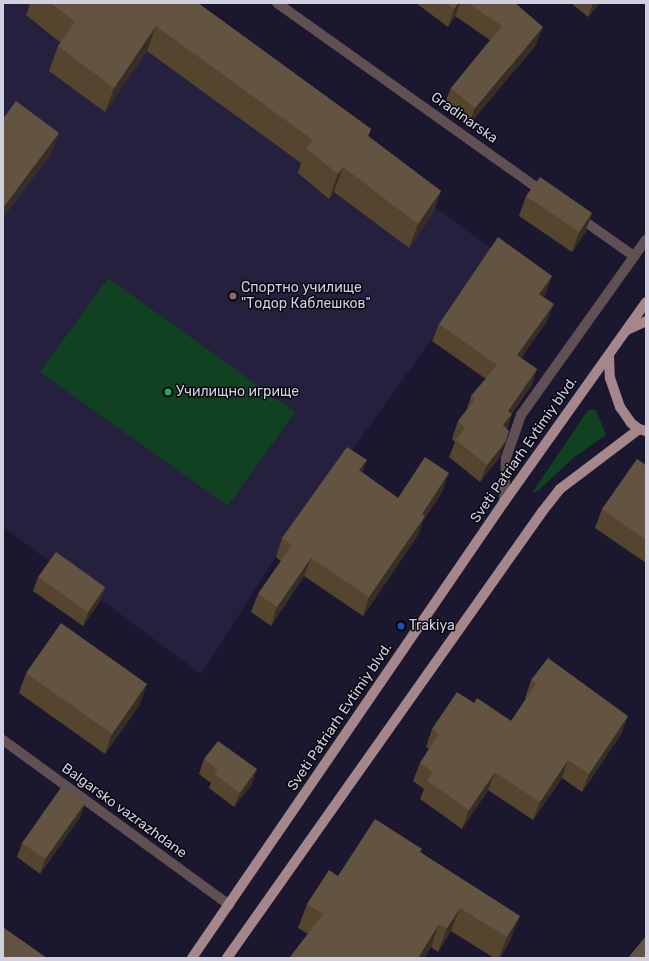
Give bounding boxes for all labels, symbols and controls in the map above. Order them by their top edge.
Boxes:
street label: Gradinarska [427,89,501,147]
place label: Спортно училище "Тодор Каблешков" [241,280,371,312]
marker: Спортно училище "Тодор Каблешков" [228,291,238,301]
street label: Sveti Patriarh Evtimiy blvd. [467,374,581,526]
place label: Училищно игрище [176,384,299,400]
marker: Училищно игрище [163,387,173,397]
place label: Trakiya [409,618,455,634]
marker: Trakiya [396,621,406,631]
street label: Sveti Patriarh Evtimiy blvd. [284,640,396,794]
street label: Balgarsko vazrazhdane [58,760,190,862]

